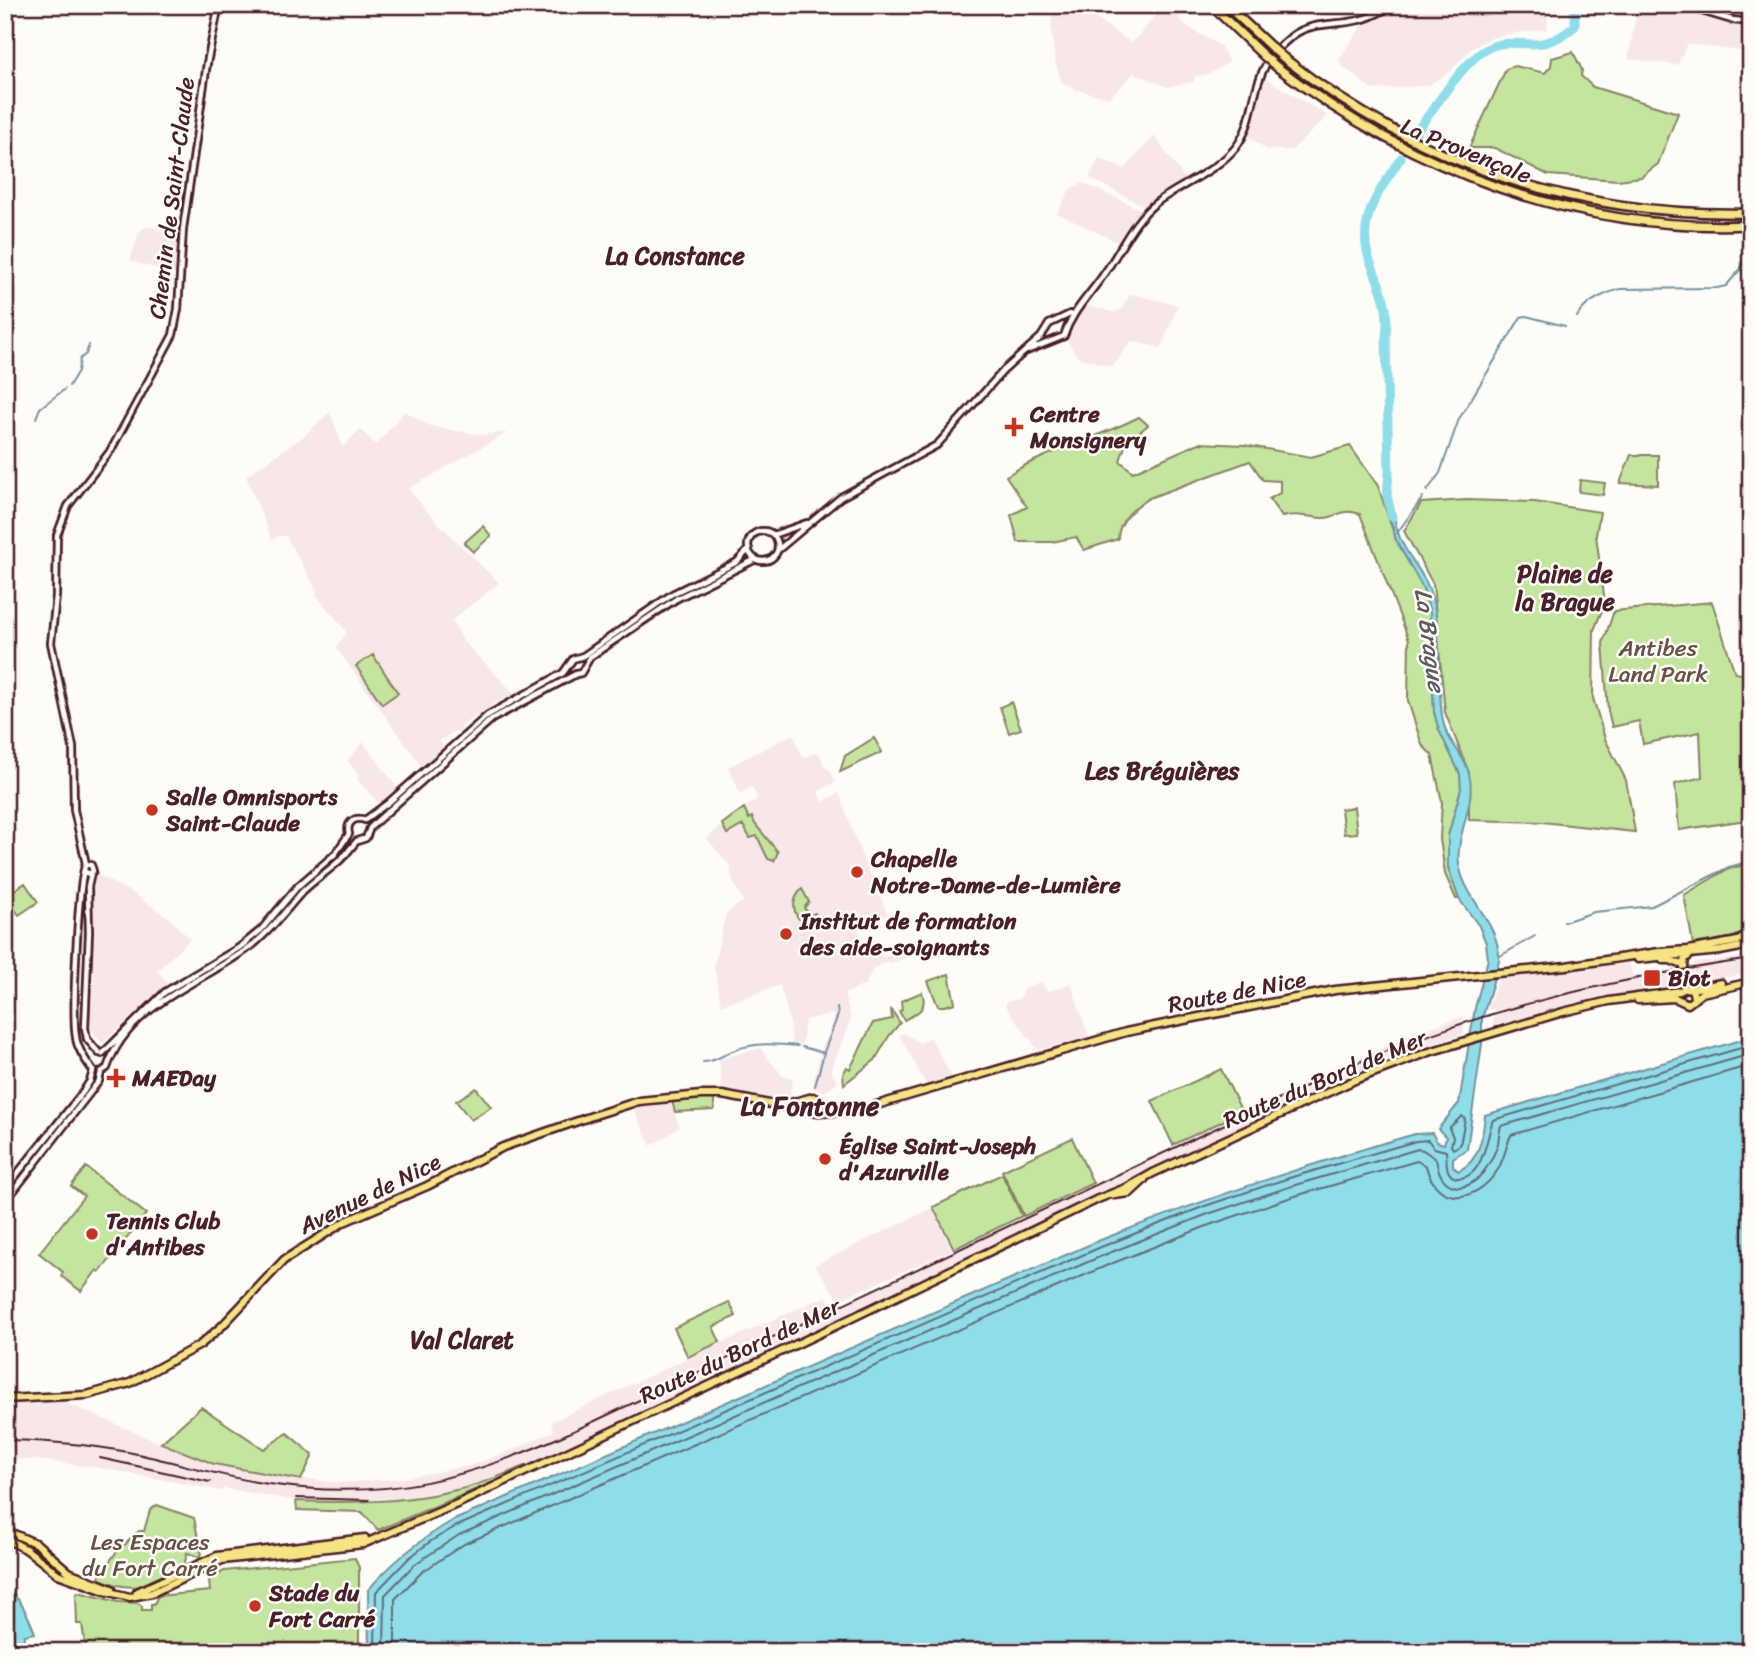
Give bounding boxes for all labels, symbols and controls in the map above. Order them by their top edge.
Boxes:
street label: Chemin de Saint-Claude [137,75,207,321]
street label: La Provençale [1394,106,1538,196]
district label: La Constance [605,235,745,277]
place label: Centre Monsignery [1029,394,1147,461]
marker: Centre Monsignery [1004,417,1024,437]
district label: Plaine de la Brague [1514,553,1615,623]
water label: La Brague [1402,586,1458,697]
park label: Antibes Land Park [1608,628,1708,695]
district label: Les Bréguières [1085,750,1240,792]
place label: Salle Omnisports Saint-Claude [165,777,338,844]
marker: Salle Omnisports Saint-Claude [144,802,160,818]
place label: Chapelle Notre-Dame-de-Lumière [870,839,1121,906]
marker: Chapelle Notre-Dame-de-Lumière [849,864,865,880]
place label: Institut de formation des aide-soignants [799,901,1017,968]
marker: Institut de formation des aide-soignants [778,926,794,942]
place label: Biot [1668,958,1711,999]
street label: Route de Nice [1164,959,1310,1025]
marker: Biot [1642,968,1662,988]
street label: Route du Bord de Mer [1216,1017,1435,1141]
place label: MAEDay [131,1058,217,1099]
marker: MAEDay [106,1068,126,1088]
district label: La Fontonne [741,1083,880,1129]
place label: Église Saint-Joseph d'Azurville [839,1126,1036,1193]
street label: Avenue de Nice [291,1142,448,1247]
marker: Église Saint-Joseph d'Azurville [817,1151,833,1167]
place label: Tennis Club d'Antibes [106,1201,221,1268]
marker: Tennis Club d'Antibes [84,1226,100,1242]
street label: Route du Bord de Mer [632,1286,849,1416]
district label: Val Claret [410,1319,514,1361]
park label: Les Espaces du Fort Carré [82,1522,218,1589]
place label: Stade du Fort Carré [268,1573,375,1640]
marker: Stade du Fort Carré [247,1598,263,1614]

